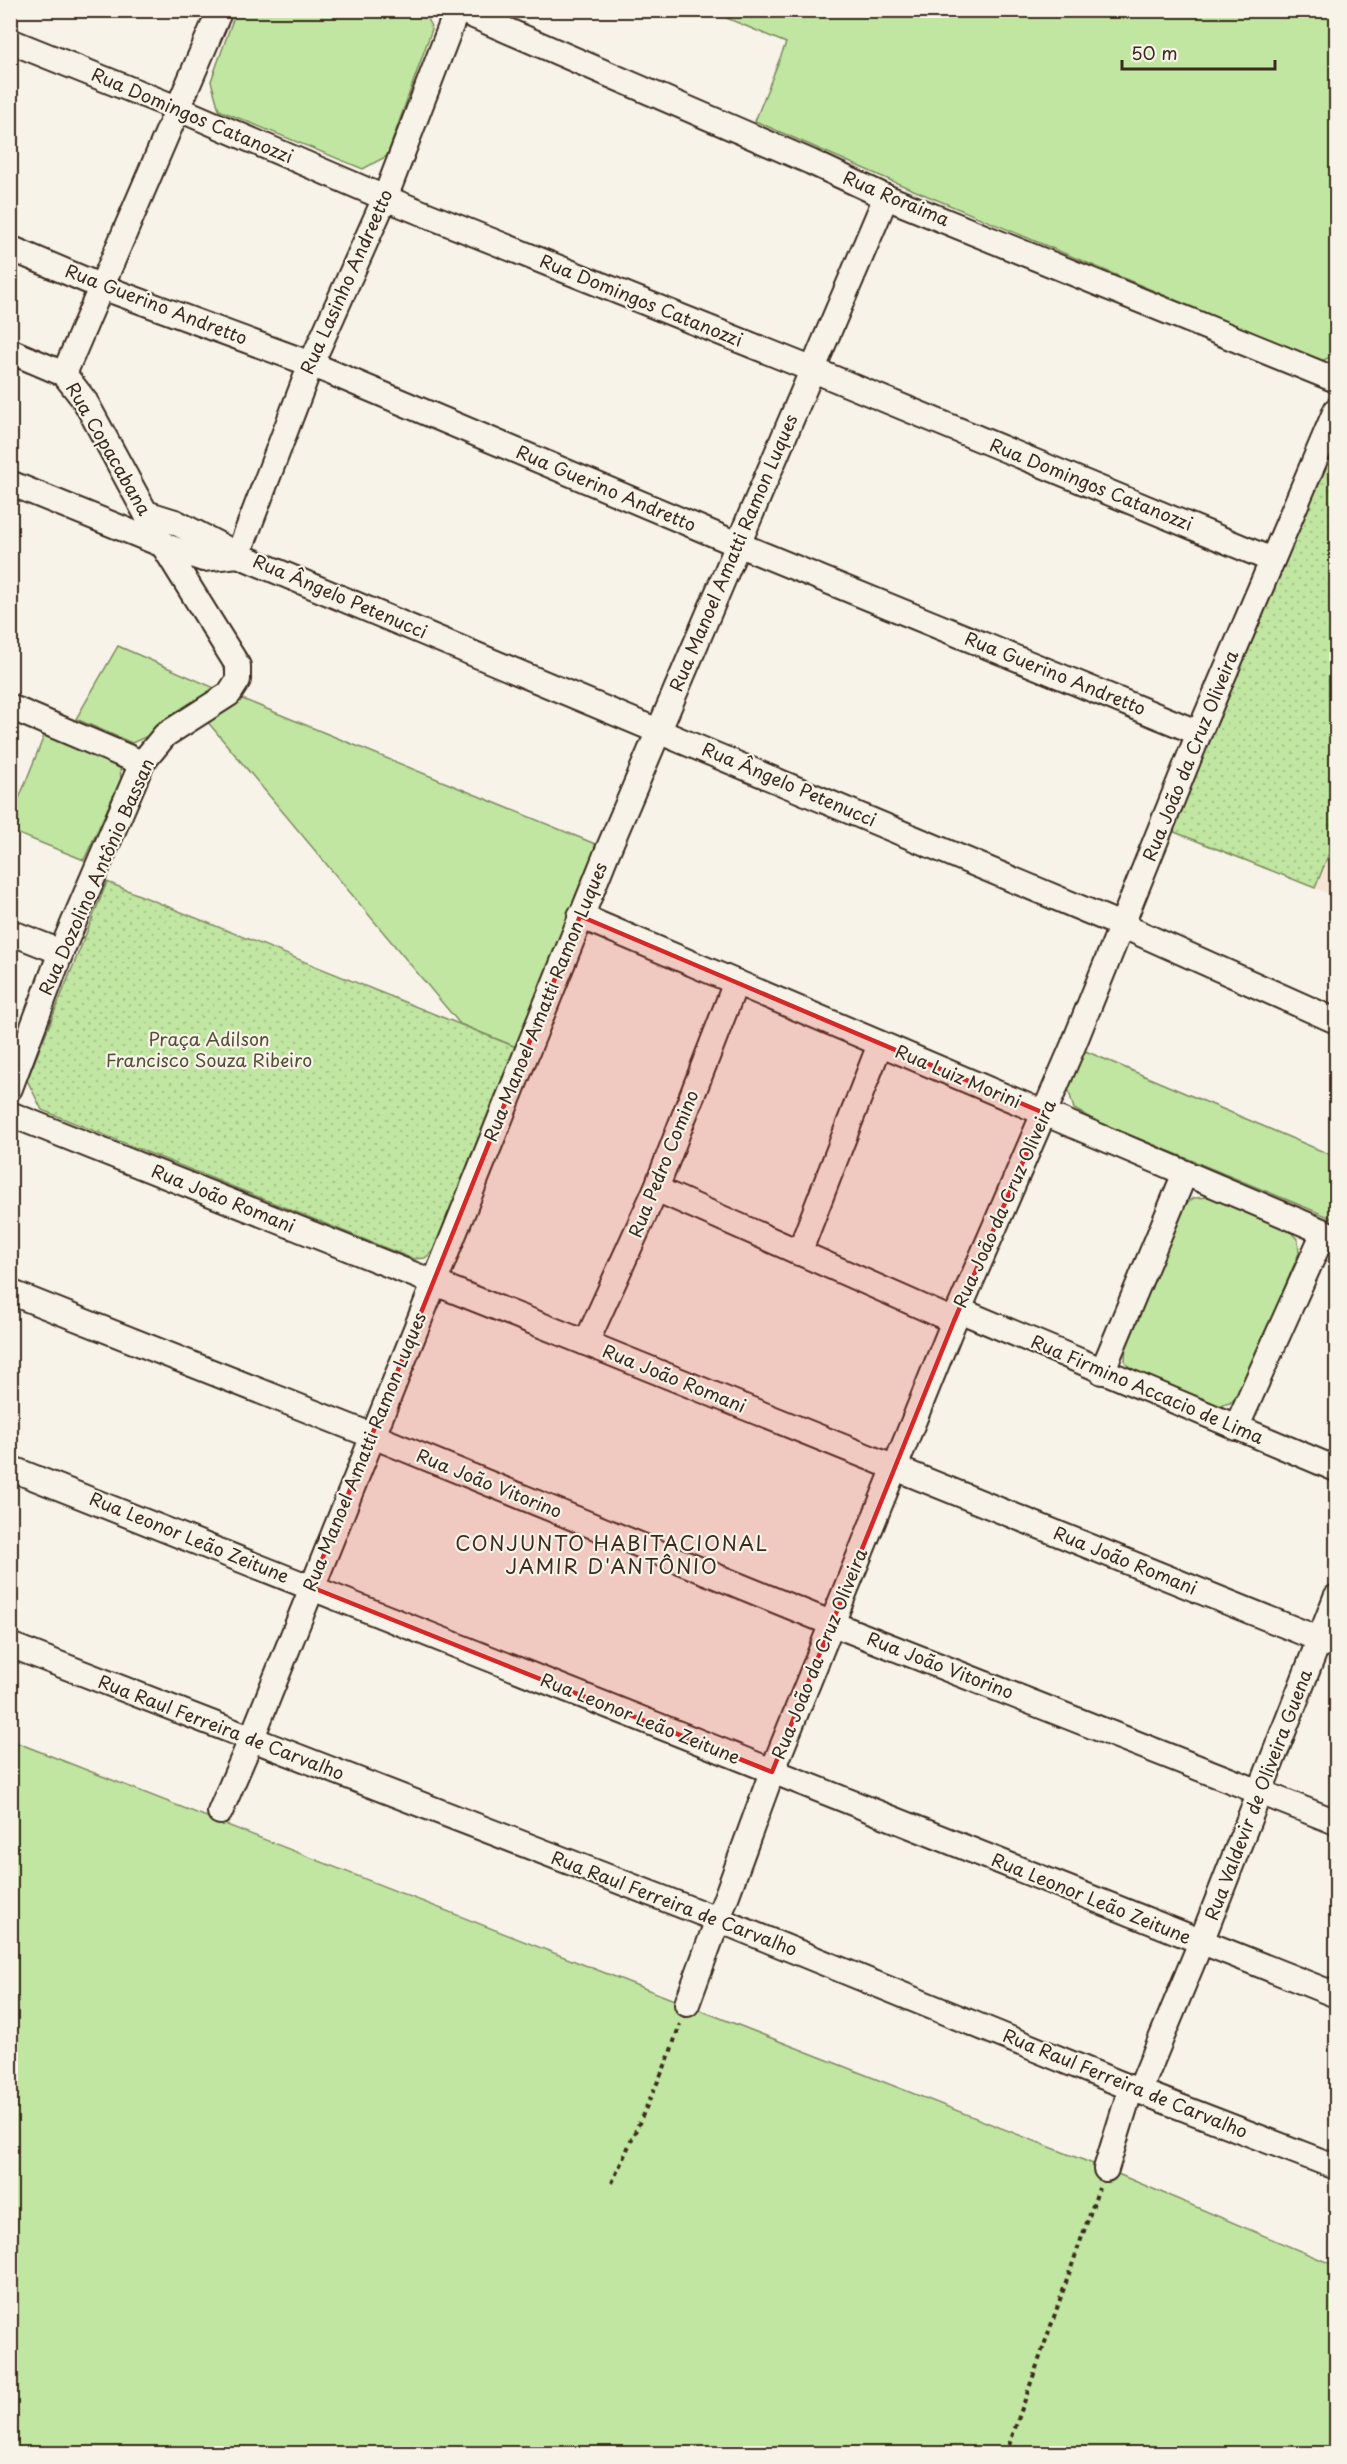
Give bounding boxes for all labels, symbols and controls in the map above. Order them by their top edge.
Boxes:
scale bar [1122,33,1275,71]
text: 50 m [1131,39,1178,66]
street label: Rua Domingos Catanozzi [88,60,298,169]
street label: Rua Roraima [839,163,955,232]
street label: Rua Lasinho Andreetto [293,185,399,378]
street label: Rua Domingos Catanozzi [536,246,747,353]
street label: Rua Guerino Andretto [62,256,252,351]
street label: Rua Copacabana [60,377,159,521]
street label: Rua Manoel Amatti Ramon Luques [662,409,804,695]
street label: Rua Domingos Catanozzi [986,430,1197,537]
street label: Rua Guerino Andretto [512,437,701,538]
street label: Rua Ângelo Petenucci [249,547,432,645]
street label: Rua Guerino Andretto [961,624,1150,721]
street label: Rua João da Cruz Oliveira [1135,645,1245,865]
street label: Rua Ângelo Petenucci [698,735,881,833]
street label: Rua Dozolino Antônio Bassan [31,753,160,999]
street label: Rua Manoel Amatti Ramon Luques [476,858,613,1145]
park label: Praça Adilson Francisco Souza Ribeiro [106,1025,312,1073]
street label: Rua Luiz Morini [891,1037,1026,1114]
street label: Rua Pedro Comino [621,1086,705,1241]
street label: Rua João da Cruz Oliveira [945,1094,1062,1312]
street label: Rua João Romani [148,1156,299,1239]
street label: Rua Manoel Amatti Ramon Luques [295,1308,432,1595]
street label: Rua Firmino Accacio de Lima [1027,1327,1269,1450]
street label: Rua João Romani [599,1336,750,1419]
street label: Rua João Vitorino [413,1441,566,1524]
street label: Rua Leonor Leão Zeitune [86,1484,294,1589]
street label: Rua João Romani [1050,1518,1201,1601]
district label: CONJUNTO HABITACIONAL JAMIR D'ANTÔNIO [455,1528,769,1581]
street label: Rua João da Cruz Oliveira [764,1543,874,1763]
street label: Rua João Vitorino [863,1624,1018,1705]
street label: Rua Valdevir de Oliveira Guena [1197,1664,1318,1924]
street label: Rua Leonor Leão Zeitune [537,1665,745,1770]
street label: Rua Raul Ferreira de Carvalho [94,1667,349,1786]
street label: Rua Raul Ferreira de Carvalho [547,1843,802,1962]
street label: Rua Leonor Leão Zeitune [988,1845,1196,1950]
street label: Rua Raul Ferreira de Carvalho [999,2021,1252,2144]

